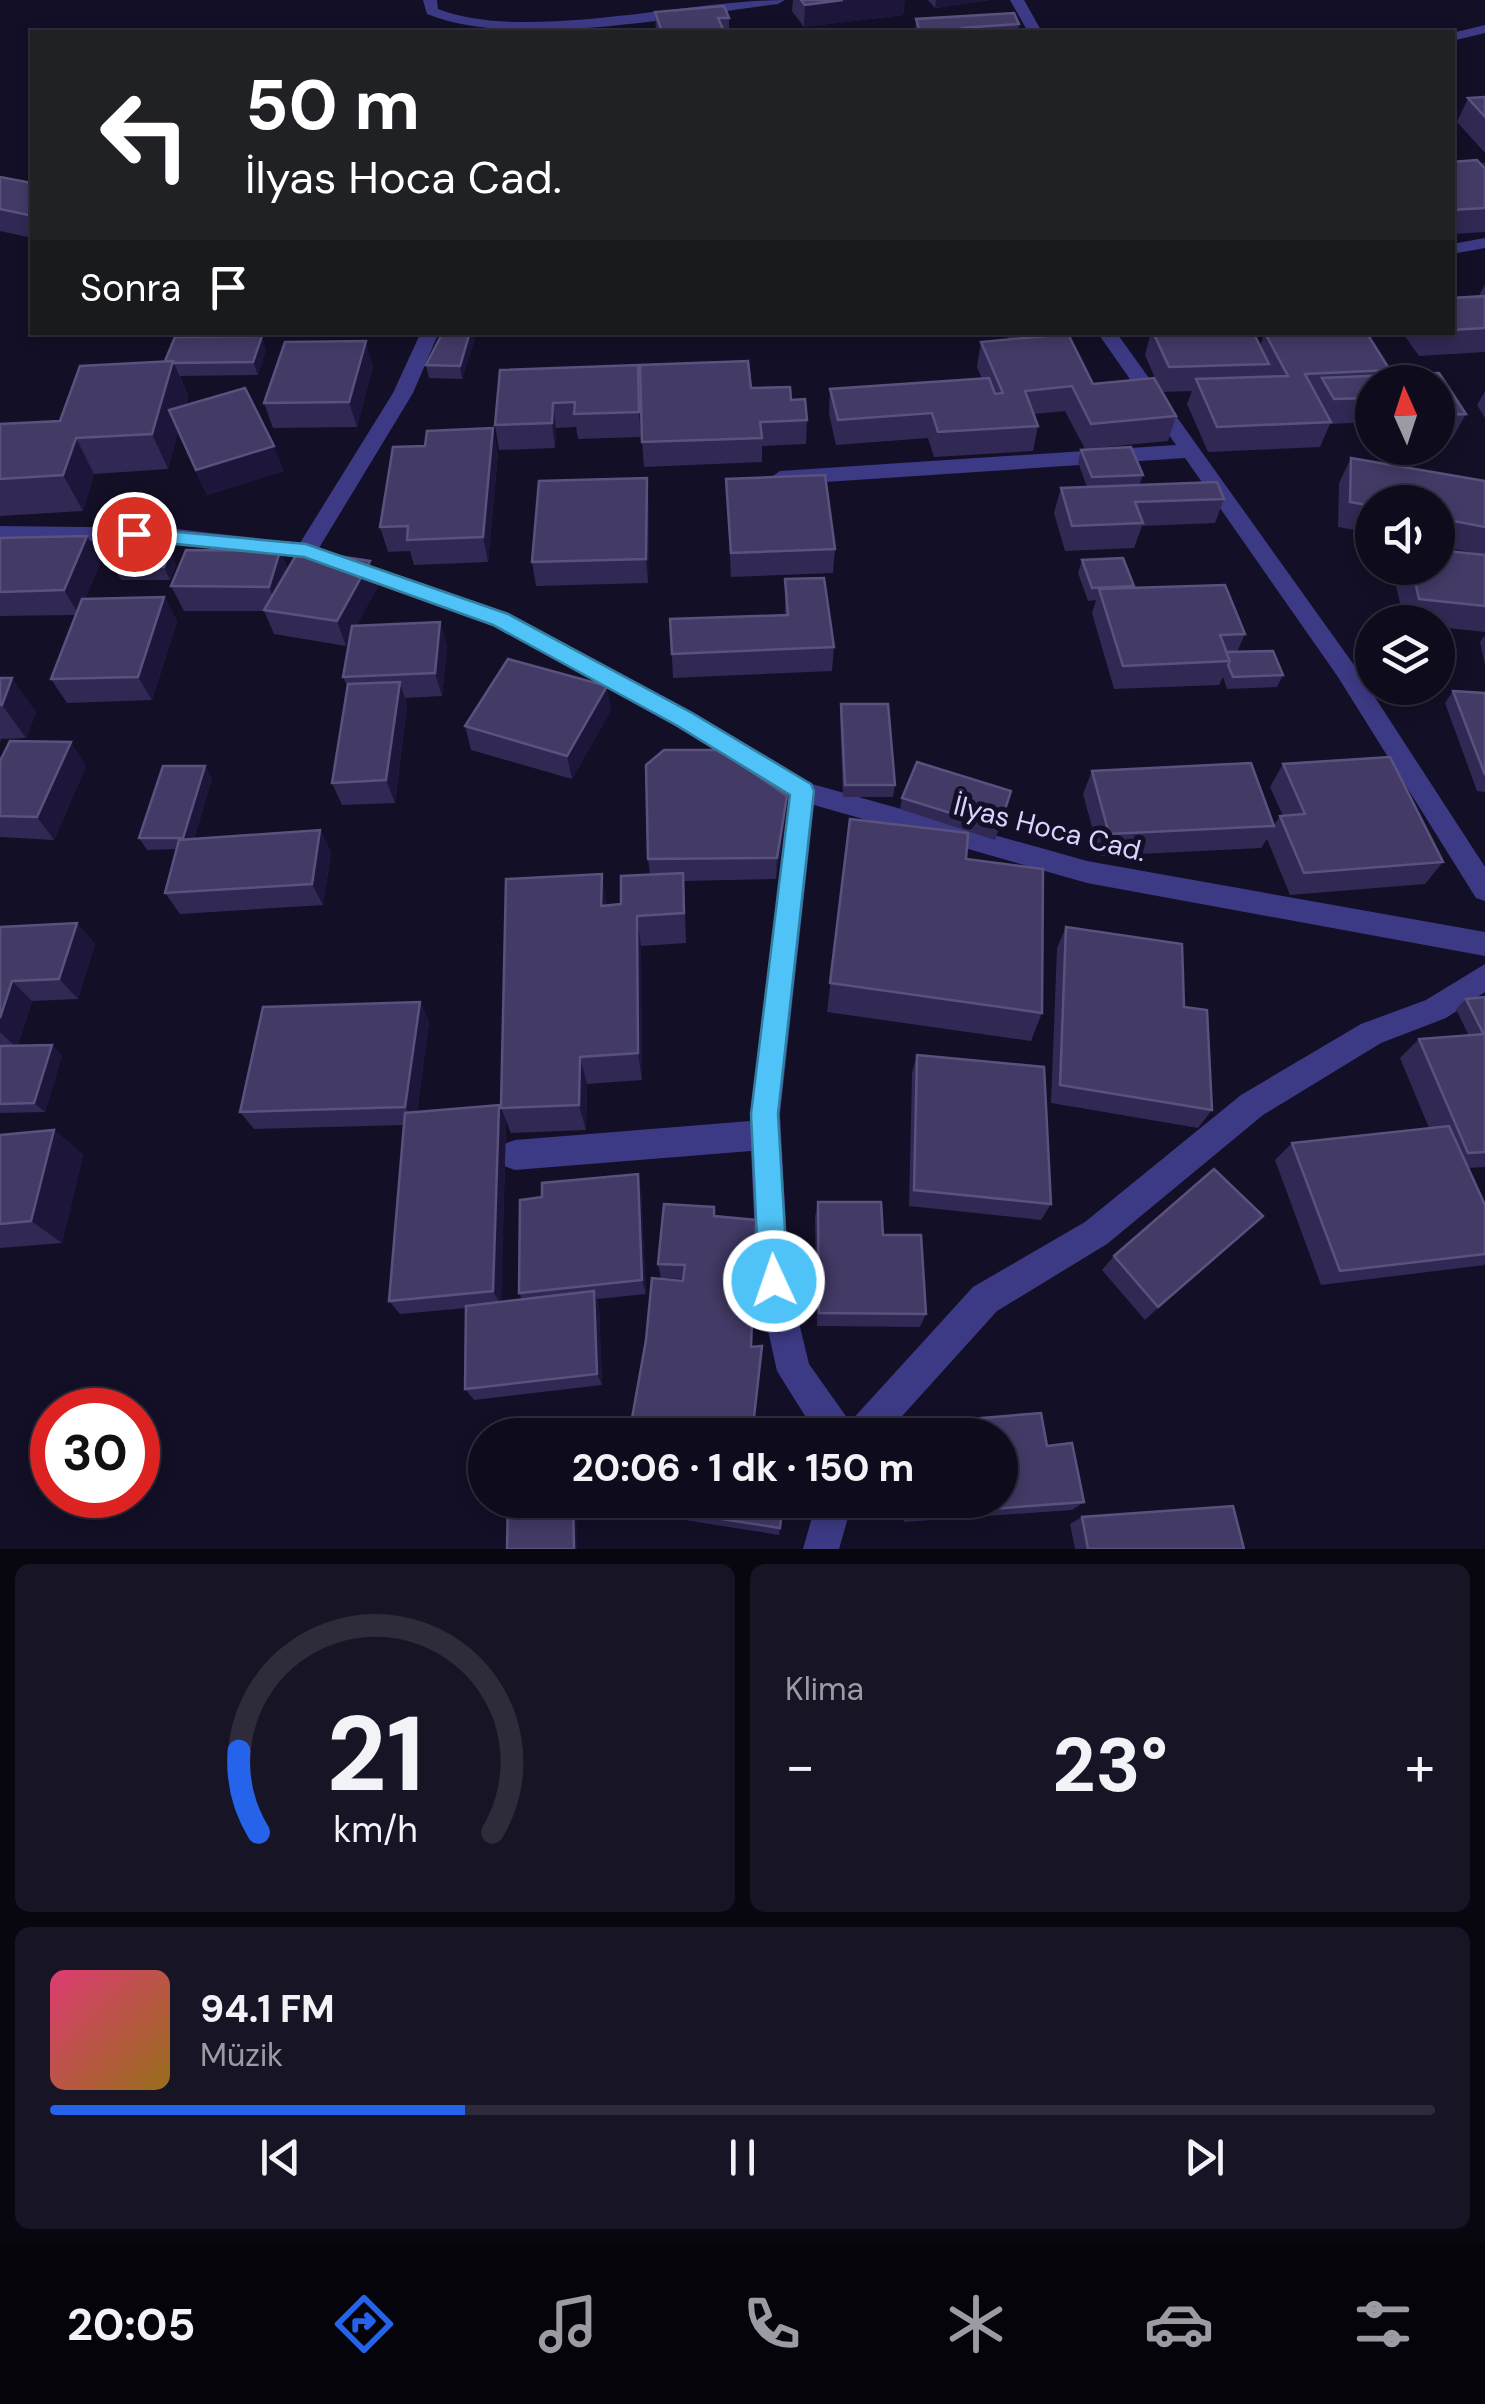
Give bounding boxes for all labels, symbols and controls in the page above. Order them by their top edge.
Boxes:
text: 50 m [245,60,420,151]
icon: left [80,70,210,200]
text: İlyas Hoca Cad. [245,148,562,207]
icon: arrive [201,260,256,315]
text: Sonra [80,263,181,313]
north arrow [1355,365,1455,465]
map controls [1355,365,1455,705]
button: sound [1355,485,1455,585]
pin [92,492,177,577]
icon: arrive [107,507,162,562]
button: layers [1355,605,1455,705]
street label: İlyas Hoca Cad. [950,787,1150,870]
position arrow [722,1229,826,1333]
speed limit sign: 30 [30,1388,160,1518]
text: 20:06 · 1 dk · 150 m [572,1443,914,1493]
text: Klima [785,1668,864,1710]
text: 21 [326,1687,424,1822]
text: 23° [1052,1717,1168,1814]
text: − [785,1730,815,1802]
text: + [1405,1730,1435,1802]
text: km/h [333,1807,417,1853]
text: 94.1 FM [200,1984,335,2034]
text: Müzik [200,2034,283,2076]
icon: previous [253,2130,308,2185]
icon: pause [715,2130,770,2185]
icon: next [1177,2130,1232,2185]
icon: directions [329,2289,399,2359]
icon: music [533,2289,603,2359]
icon: phone [737,2289,807,2359]
icon: climate [941,2289,1011,2359]
icon: car [1144,2289,1214,2359]
icon: filters [1348,2289,1418,2359]
text: 20:05 [67,2295,195,2354]

